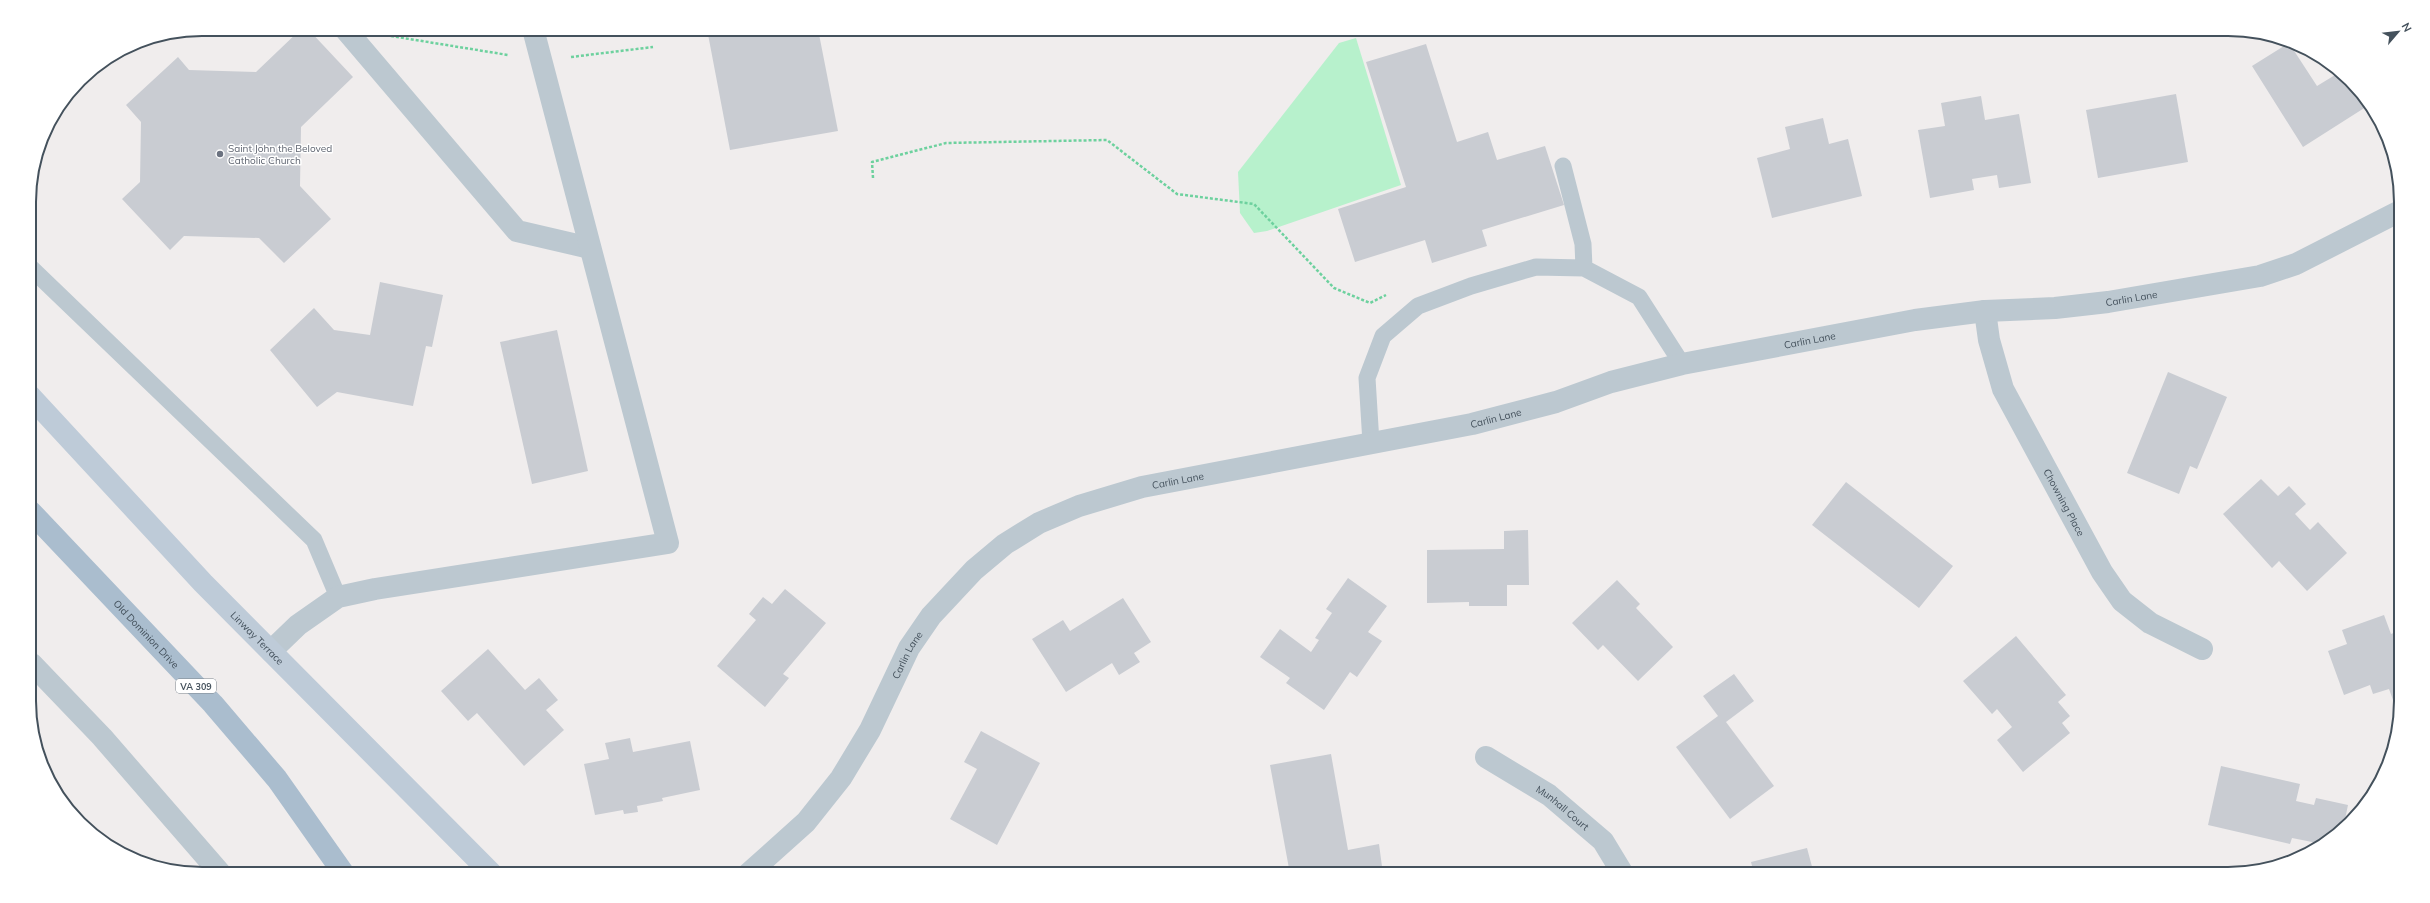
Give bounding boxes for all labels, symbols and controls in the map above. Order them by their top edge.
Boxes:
north arrow [2378,12,2418,52]
text: N [2399,20,2415,34]
place label: Saint John the Beloved Catholic Church [228,142,332,167]
marker: Saint John the Beloved Catholic Church [215,149,225,159]
street label: Carlin Lane [2105,287,2158,309]
street label: Carlin Lane [1783,329,1837,351]
street label: Carlin Lane [1469,405,1523,431]
street label: Chowning Place [2041,466,2088,538]
street label: Carlin Lane [1151,469,1205,491]
street label: Old Dominion Drive [111,597,182,671]
street label: Linway Terrace [228,608,287,667]
street label: Carlin Lane [889,629,925,681]
road number: VA 309 [176,679,216,693]
street label: Munhall Court [1534,782,1592,833]

